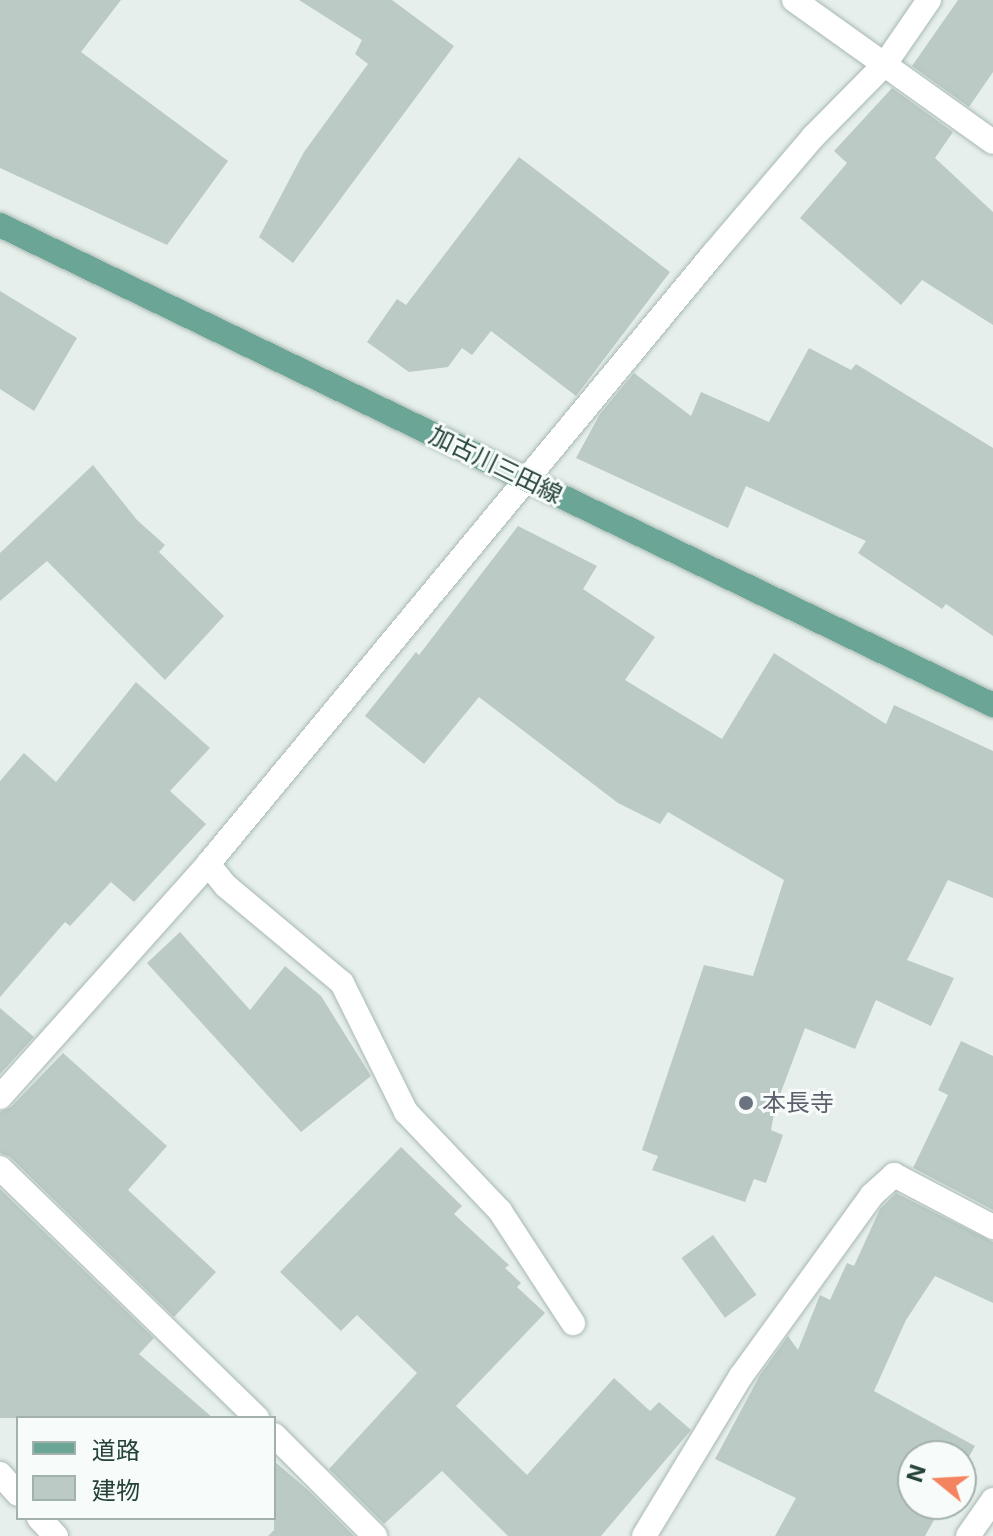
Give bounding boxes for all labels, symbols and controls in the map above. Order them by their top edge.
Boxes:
street label: 加古川三田線 [425,420,567,510]
place label: 本長寺 [762,1089,834,1117]
marker: 本長寺 [737,1094,755,1112]
legend [16,1416,276,1520]
text: 道路 [92,1436,140,1465]
north arrow [897,1440,977,1520]
text: N [901,1461,931,1485]
text: 建物 [92,1476,140,1505]

